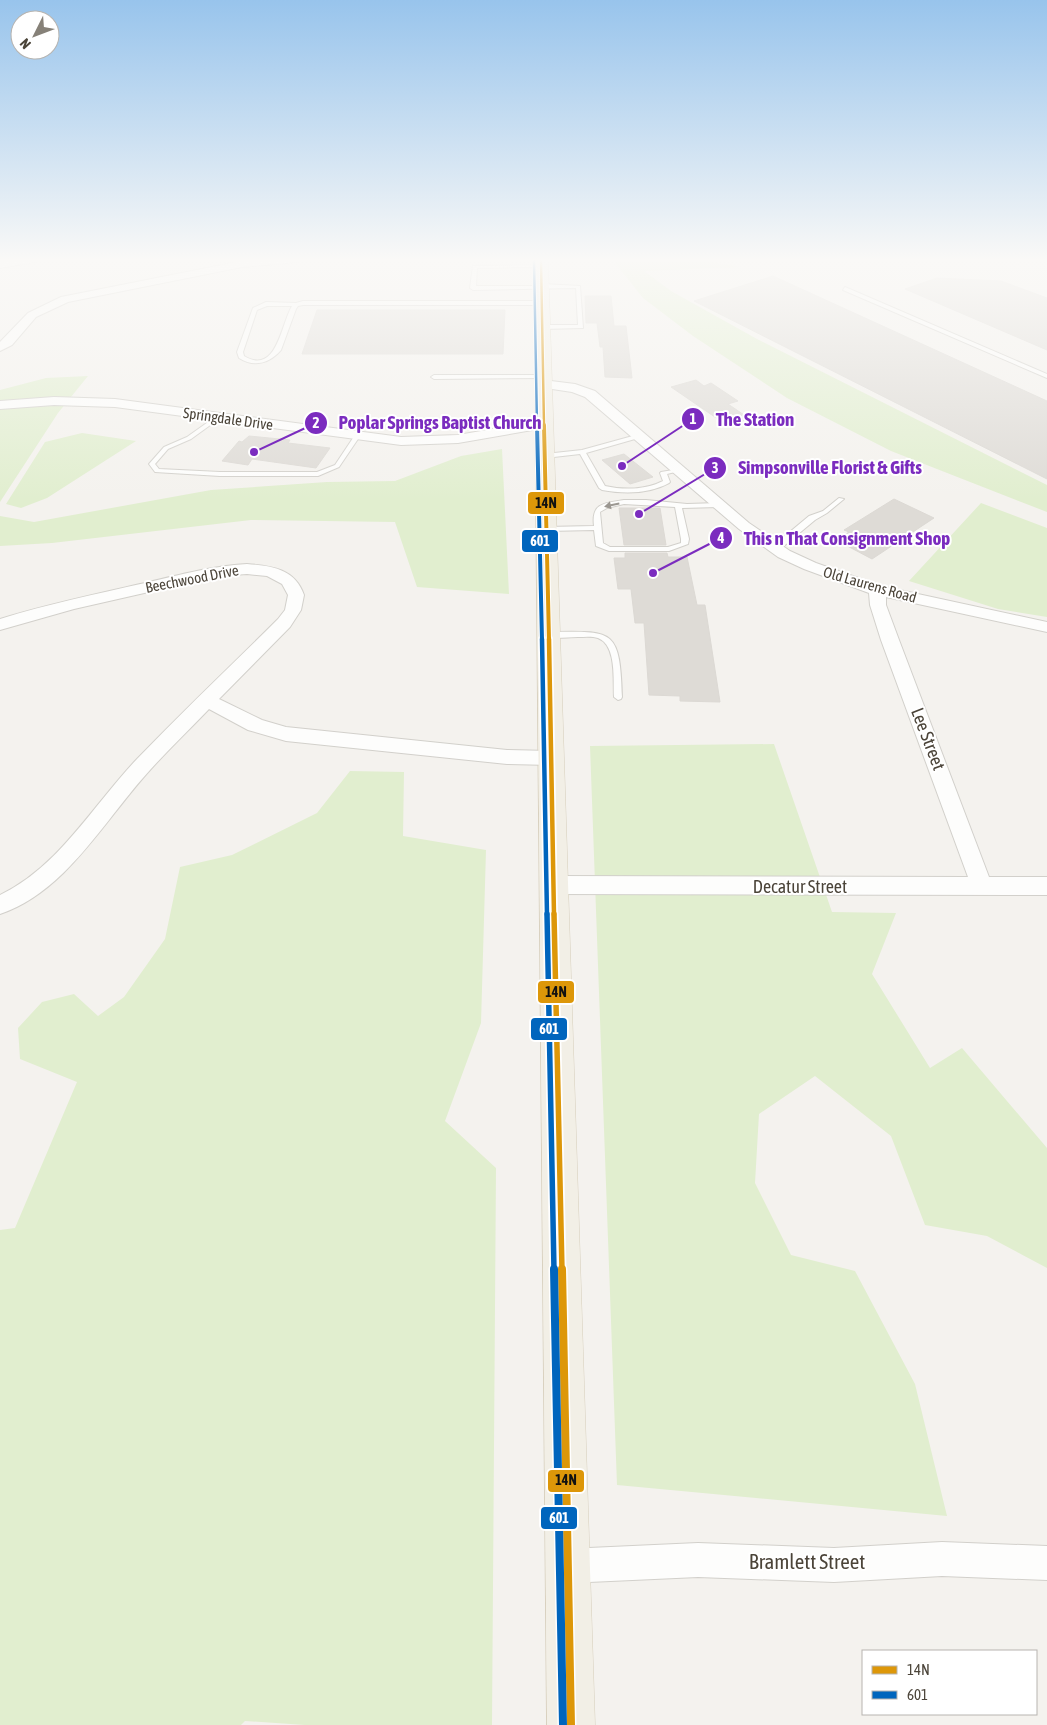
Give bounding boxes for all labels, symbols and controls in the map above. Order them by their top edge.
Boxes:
north arrow [10,10,60,60]
text: N [17,35,34,52]
callout: The Station [680,402,804,436]
street label: Springdale Drive [182,404,274,433]
callout: Poplar Springs Baptist Church [304,406,552,440]
text: The Station [716,408,794,430]
text: 1 [689,410,697,427]
text: Poplar Springs Baptist Church [338,411,542,433]
text: 2 [312,414,320,431]
callout: Simpsonville Florist & Gifts [703,451,932,485]
text: Simpsonville Florist & Gifts [738,456,922,478]
text: 3 [711,459,719,476]
line badge: 14N [527,491,565,515]
text: 14N [535,495,557,511]
one-way arrow [604,501,620,509]
callout: This n That Consignment Shop [709,521,961,555]
text: This n That Consignment Shop [744,527,950,549]
line badge: 601 [521,529,559,553]
text: 4 [716,529,725,546]
text: 601 [530,533,550,549]
street label: Beechwood Drive [144,561,240,596]
street label: Old Laurens Road [822,563,919,606]
street label: Lee Street [907,705,950,773]
street label: Decatur Street [753,876,847,897]
line badge: 14N [537,980,575,1004]
text: 14N [545,984,567,1000]
line badge: 601 [530,1017,568,1041]
text: 601 [539,1021,559,1037]
line badge: 14N [547,1469,585,1493]
text: 14N [555,1472,577,1488]
line badge: 601 [540,1506,578,1530]
text: 601 [549,1510,569,1526]
street label: Bramlett Street [749,1549,865,1573]
legend [862,1650,1037,1715]
text: 14N [907,1661,930,1678]
text: 601 [907,1686,928,1703]

